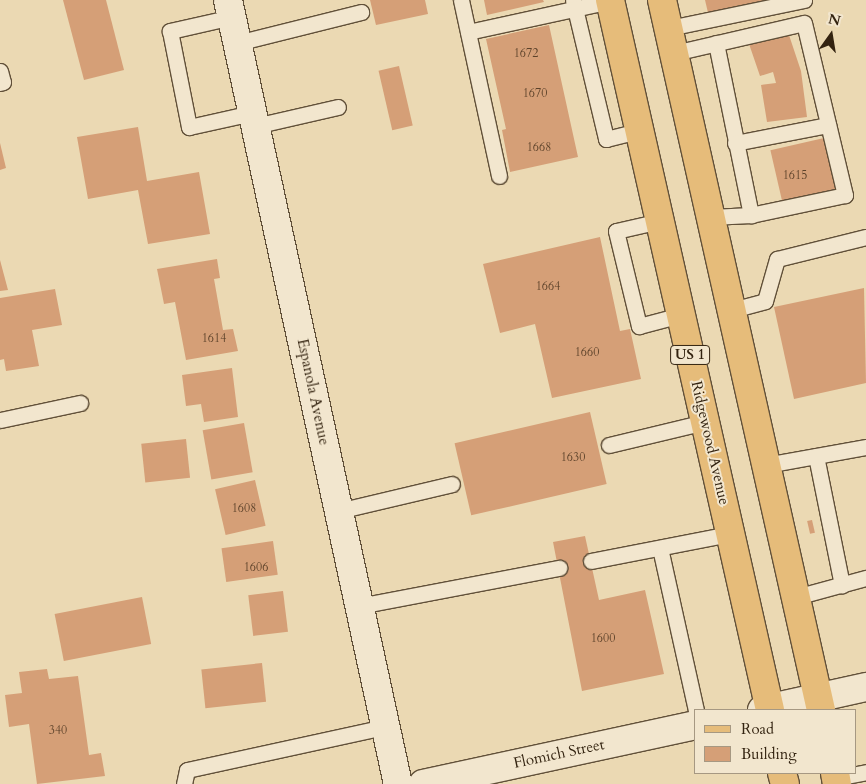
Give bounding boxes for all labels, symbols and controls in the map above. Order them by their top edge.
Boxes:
text: N [826,9,843,31]
north arrow [806,10,856,60]
house number: 1672 [514,47,538,61]
house number: 1670 [523,87,547,101]
house number: 1668 [527,141,551,155]
house number: 1615 [783,169,807,183]
house number: 1664 [536,280,560,294]
house number: 1614 [202,332,226,346]
street label: Espanola Avenue [293,337,333,447]
road number: US 1 [670,344,710,366]
house number: 1660 [575,346,599,360]
street label: Ridgewood Avenue [687,379,733,507]
house number: 1630 [561,451,585,465]
house number: 1608 [232,502,256,516]
house number: 1606 [244,561,268,575]
house number: 1600 [591,632,615,646]
legend [694,709,856,774]
text: Road [741,719,774,739]
house number: 340 [49,724,67,738]
street label: Flomich Street [512,736,606,772]
text: Building [741,744,797,764]

